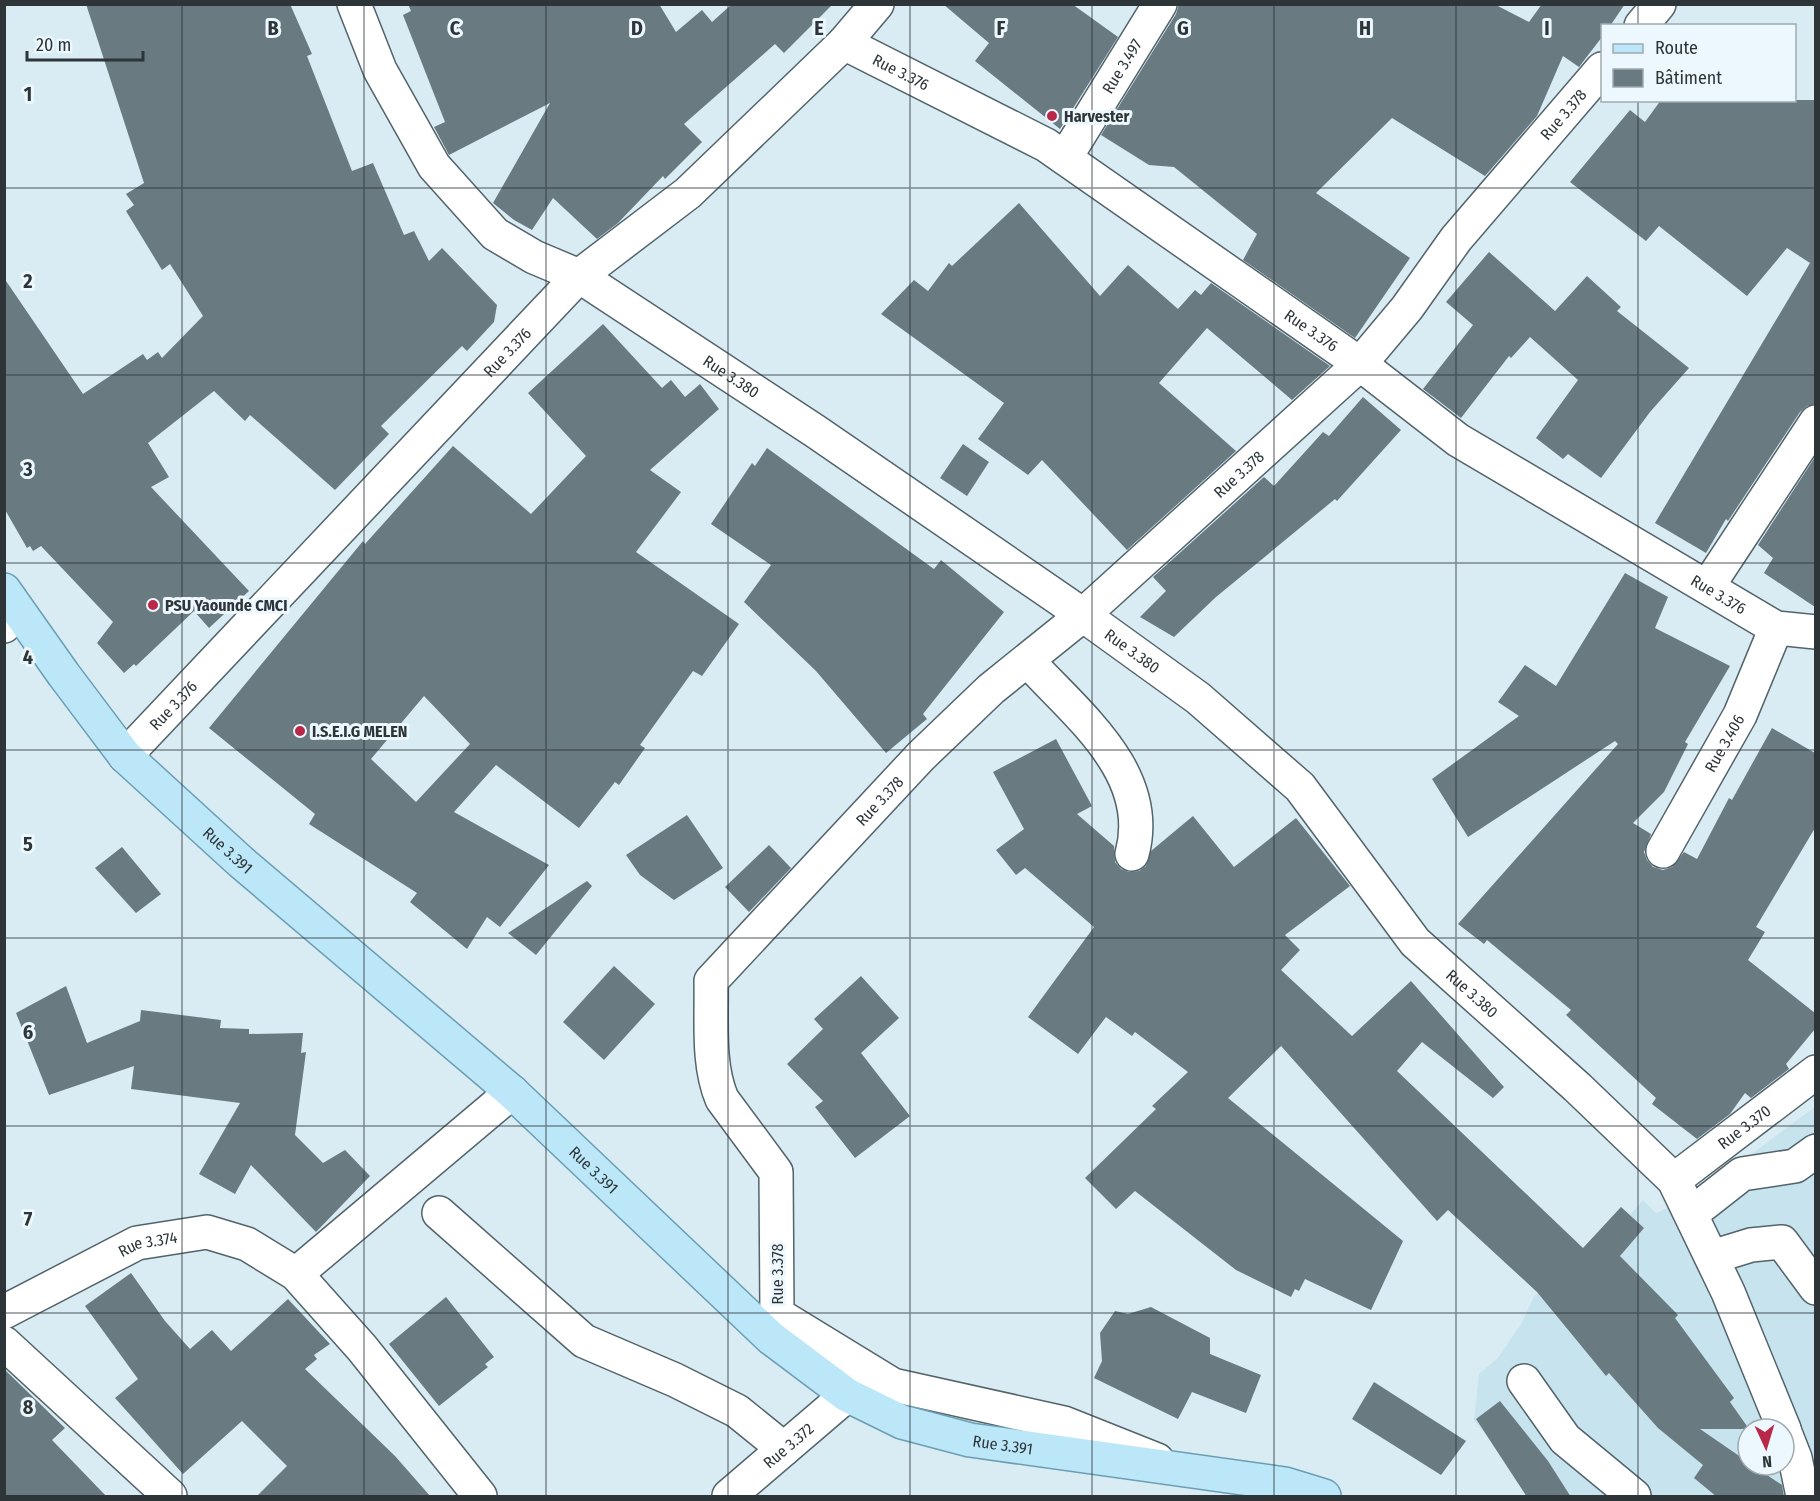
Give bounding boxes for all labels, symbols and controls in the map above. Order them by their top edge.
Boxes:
text: B [267,16,279,40]
text: C [450,16,461,40]
text: D [631,16,643,40]
text: E [814,16,824,40]
text: F [997,16,1006,40]
text: G [1177,16,1189,40]
text: H [1359,16,1371,40]
text: I [1544,16,1550,40]
scale bar [27,24,142,62]
legend [1601,24,1796,102]
text: 20 m [36,34,71,56]
street label: Rue 3.497 [1098,35,1146,97]
text: Route [1655,37,1698,59]
street label: Rue 3.376 [869,50,932,94]
text: Bâtiment [1655,67,1722,89]
text: 1 [24,82,32,106]
street label: Rue 3.378 [1536,85,1590,144]
place label: Harvester [1064,107,1129,126]
marker: Harvester [1045,109,1059,123]
text: 2 [22,269,33,293]
street label: Rue 3.376 [1281,305,1342,356]
street label: Rue 3.376 [480,324,535,381]
street label: Rue 3.380 [700,351,763,402]
street label: Rue 3.378 [1210,447,1268,502]
text: 3 [22,457,33,481]
street label: Rue 3.376 [1687,571,1749,618]
place label: PSU Yaounde CMCI [165,596,288,615]
marker: PSU Yaounde CMCI [146,598,160,612]
street label: Rue 3.380 [1101,625,1163,677]
text: 4 [23,645,33,669]
street label: Rue 3.376 [146,677,201,734]
street label: Rue 3.406 [1701,711,1748,775]
place label: I.S.E.I.G MELEN [312,722,407,741]
marker: I.S.E.I.G MELEN [293,724,307,738]
street label: Rue 3.378 [852,772,907,830]
street label: Rue 3.391 [199,823,256,878]
text: 5 [23,832,33,856]
street label: Rue 3.380 [1442,965,1502,1022]
text: 6 [23,1020,33,1044]
street label: Rue 3.370 [1714,1101,1775,1153]
street label: Rue 3.391 [565,1142,622,1198]
text: 7 [24,1207,33,1231]
street label: Rue 3.374 [115,1228,179,1261]
street label: Rue 3.378 [768,1244,787,1304]
text: 8 [23,1395,34,1419]
north arrow [1736,1417,1796,1477]
street label: Rue 3.372 [760,1419,818,1472]
street label: Rue 3.391 [972,1431,1034,1459]
text: N [1762,1452,1772,1471]

